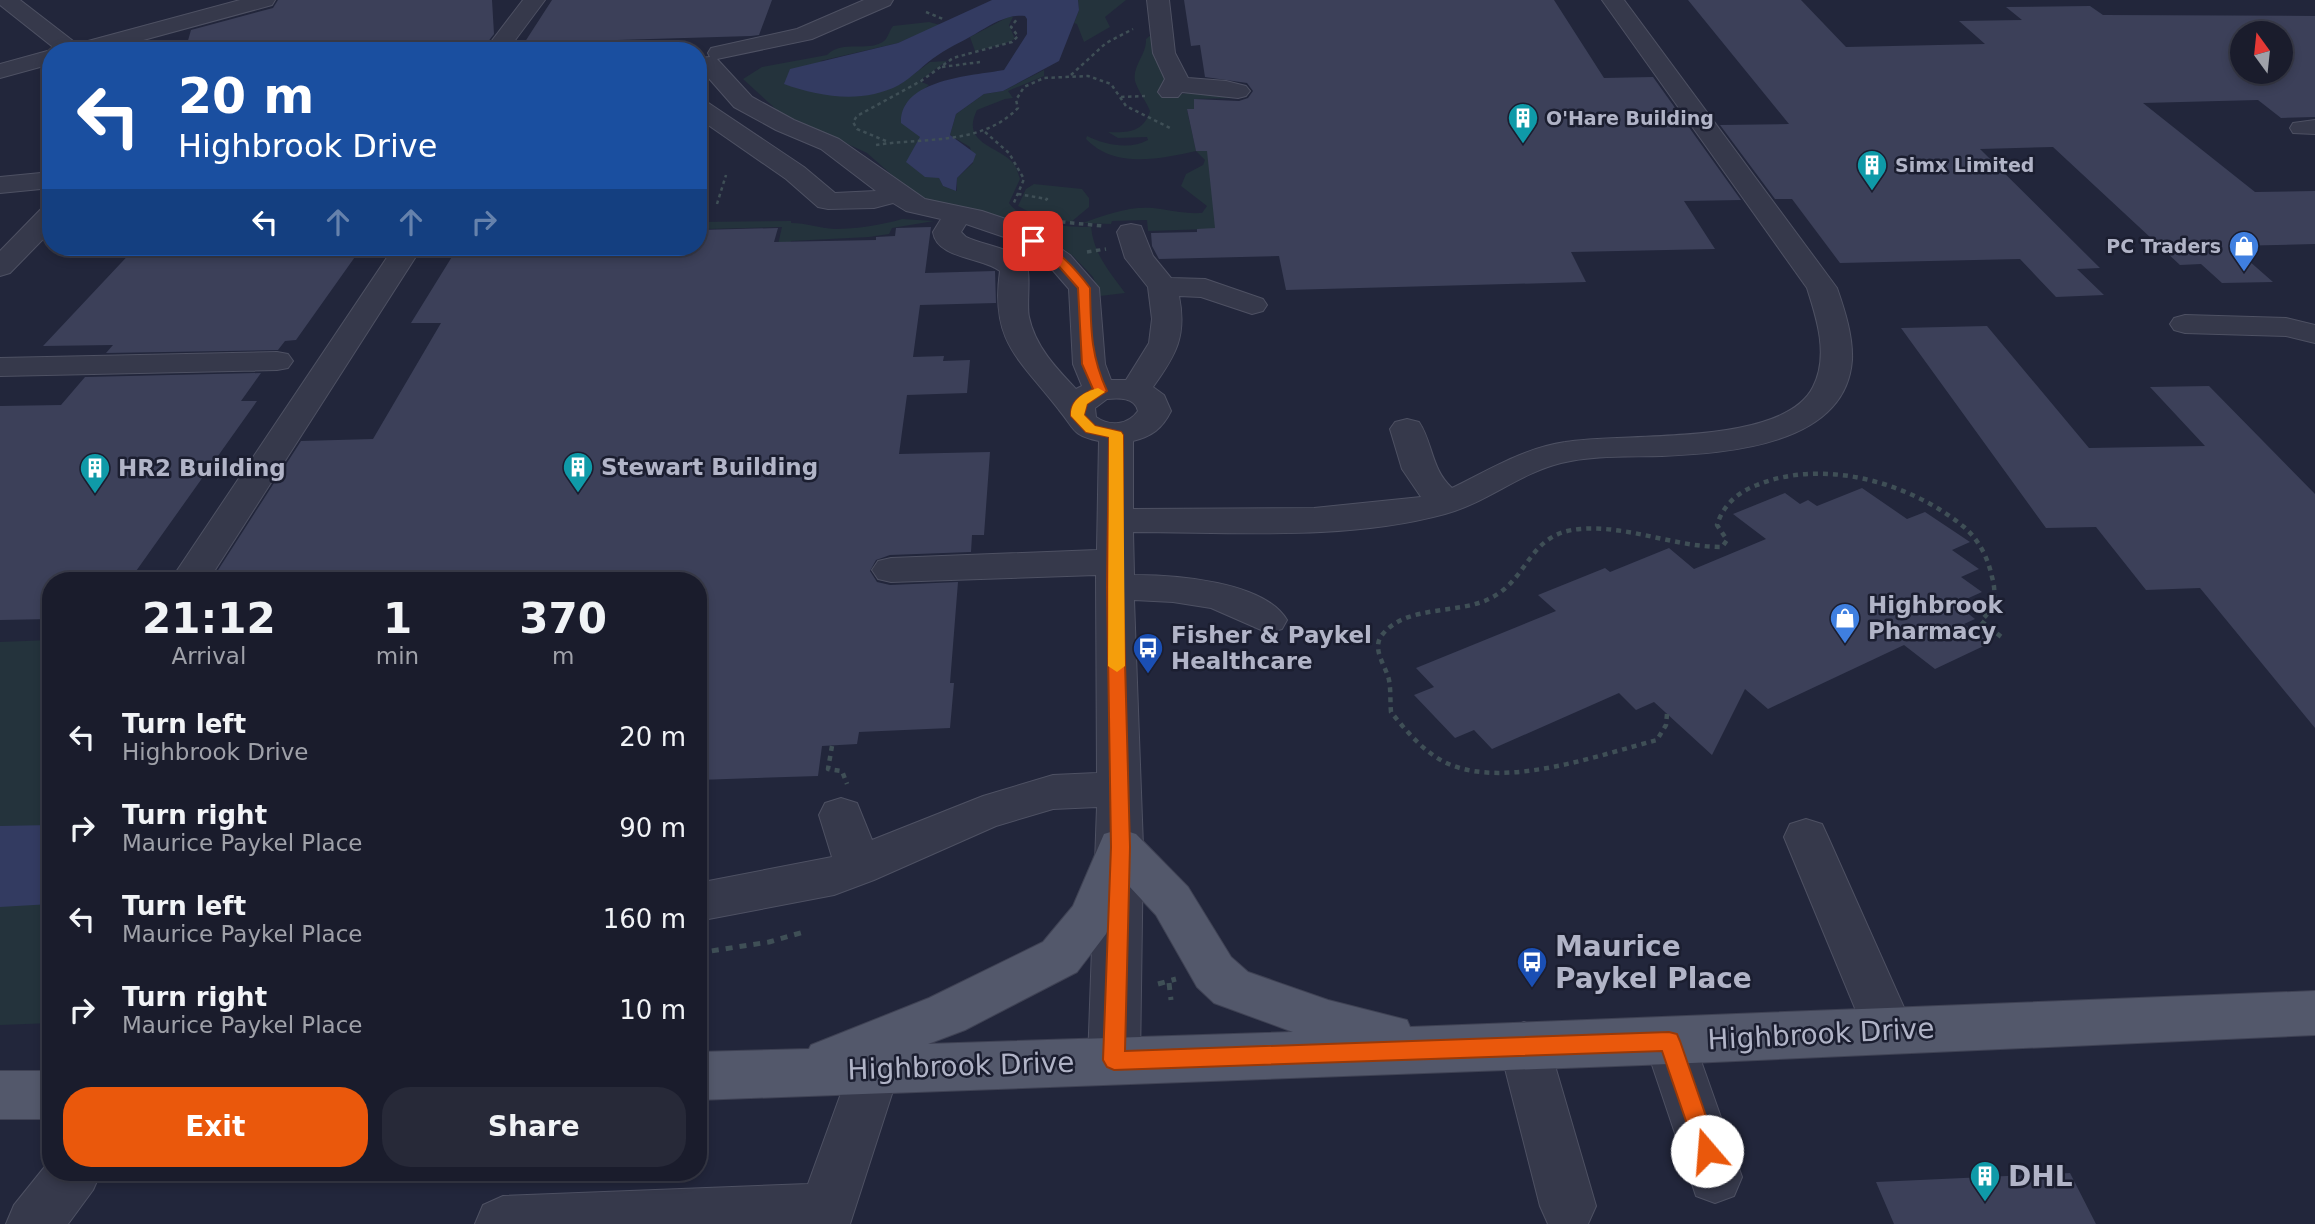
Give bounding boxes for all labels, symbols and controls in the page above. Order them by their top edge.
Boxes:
north arrow [2230,21,2292,84]
map controls [2230,21,2293,84]
text: 20 m [178,68,314,125]
icon: left [63,70,154,161]
building icon: O'Hare Building [1506,101,1540,145]
place label: O'Hare Building [1546,107,1714,129]
text: Highbrook Drive [178,127,437,165]
building icon: Simx Limited [1855,148,1889,192]
place label: Simx Limited [1895,154,2034,176]
icon: left [246,203,284,241]
icon: ahead [319,203,357,241]
icon: ahead [392,203,430,241]
icon: right [465,203,503,241]
pin [1003,211,1063,271]
icon: arrive [1014,222,1052,260]
shop icon: PC Traders [2227,229,2261,273]
place label: PC Traders [2106,235,2221,257]
building icon: Stewart Building [561,450,595,494]
building icon: HR2 Building [78,451,112,495]
place label: Stewart Building [601,454,818,480]
place label: HR2 Building [118,455,286,481]
place label: Highbrook Pharmacy [1868,592,2003,644]
text: 21:12 [142,594,276,643]
text: 1 [383,594,412,643]
text: 370 [519,594,607,643]
shop icon: Highbrook Pharmacy [1828,601,1862,645]
place label: Fisher & Paykel Healthcare [1171,622,1372,674]
bus stop icon: Fisher & Paykel Healthcare [1131,631,1165,675]
text: Arrival [172,643,246,669]
text: min [376,643,419,669]
text: m [552,643,574,669]
text: Turn left [122,709,246,739]
icon: left [63,718,101,756]
text: 20 m [619,722,686,752]
text: Highbrook Drive [122,739,309,765]
text: Turn right [122,800,267,830]
icon: right [63,809,101,847]
text: 90 m [619,813,686,843]
text: Maurice Paykel Place [122,830,363,856]
text: Turn left [122,891,246,921]
icon: left [63,900,101,938]
text: 160 m [603,904,686,934]
text: Maurice Paykel Place [122,921,363,947]
place label: Maurice Paykel Place [1555,930,1752,995]
bus stop icon: Maurice Paykel Place [1515,945,1549,989]
text: Turn right [122,982,267,1012]
icon: right [63,991,101,1029]
text: 10 m [619,995,686,1025]
text: Maurice Paykel Place [122,1012,363,1038]
street label: Highbrook Drive [1707,1012,1935,1056]
street label: Highbrook Drive [847,1046,1075,1086]
button: Exit [63,1087,368,1167]
button: Share [382,1087,686,1167]
position arrow [1670,1114,1744,1188]
building icon: DHL [1968,1159,2002,1203]
place label: DHL [2008,1160,2073,1193]

